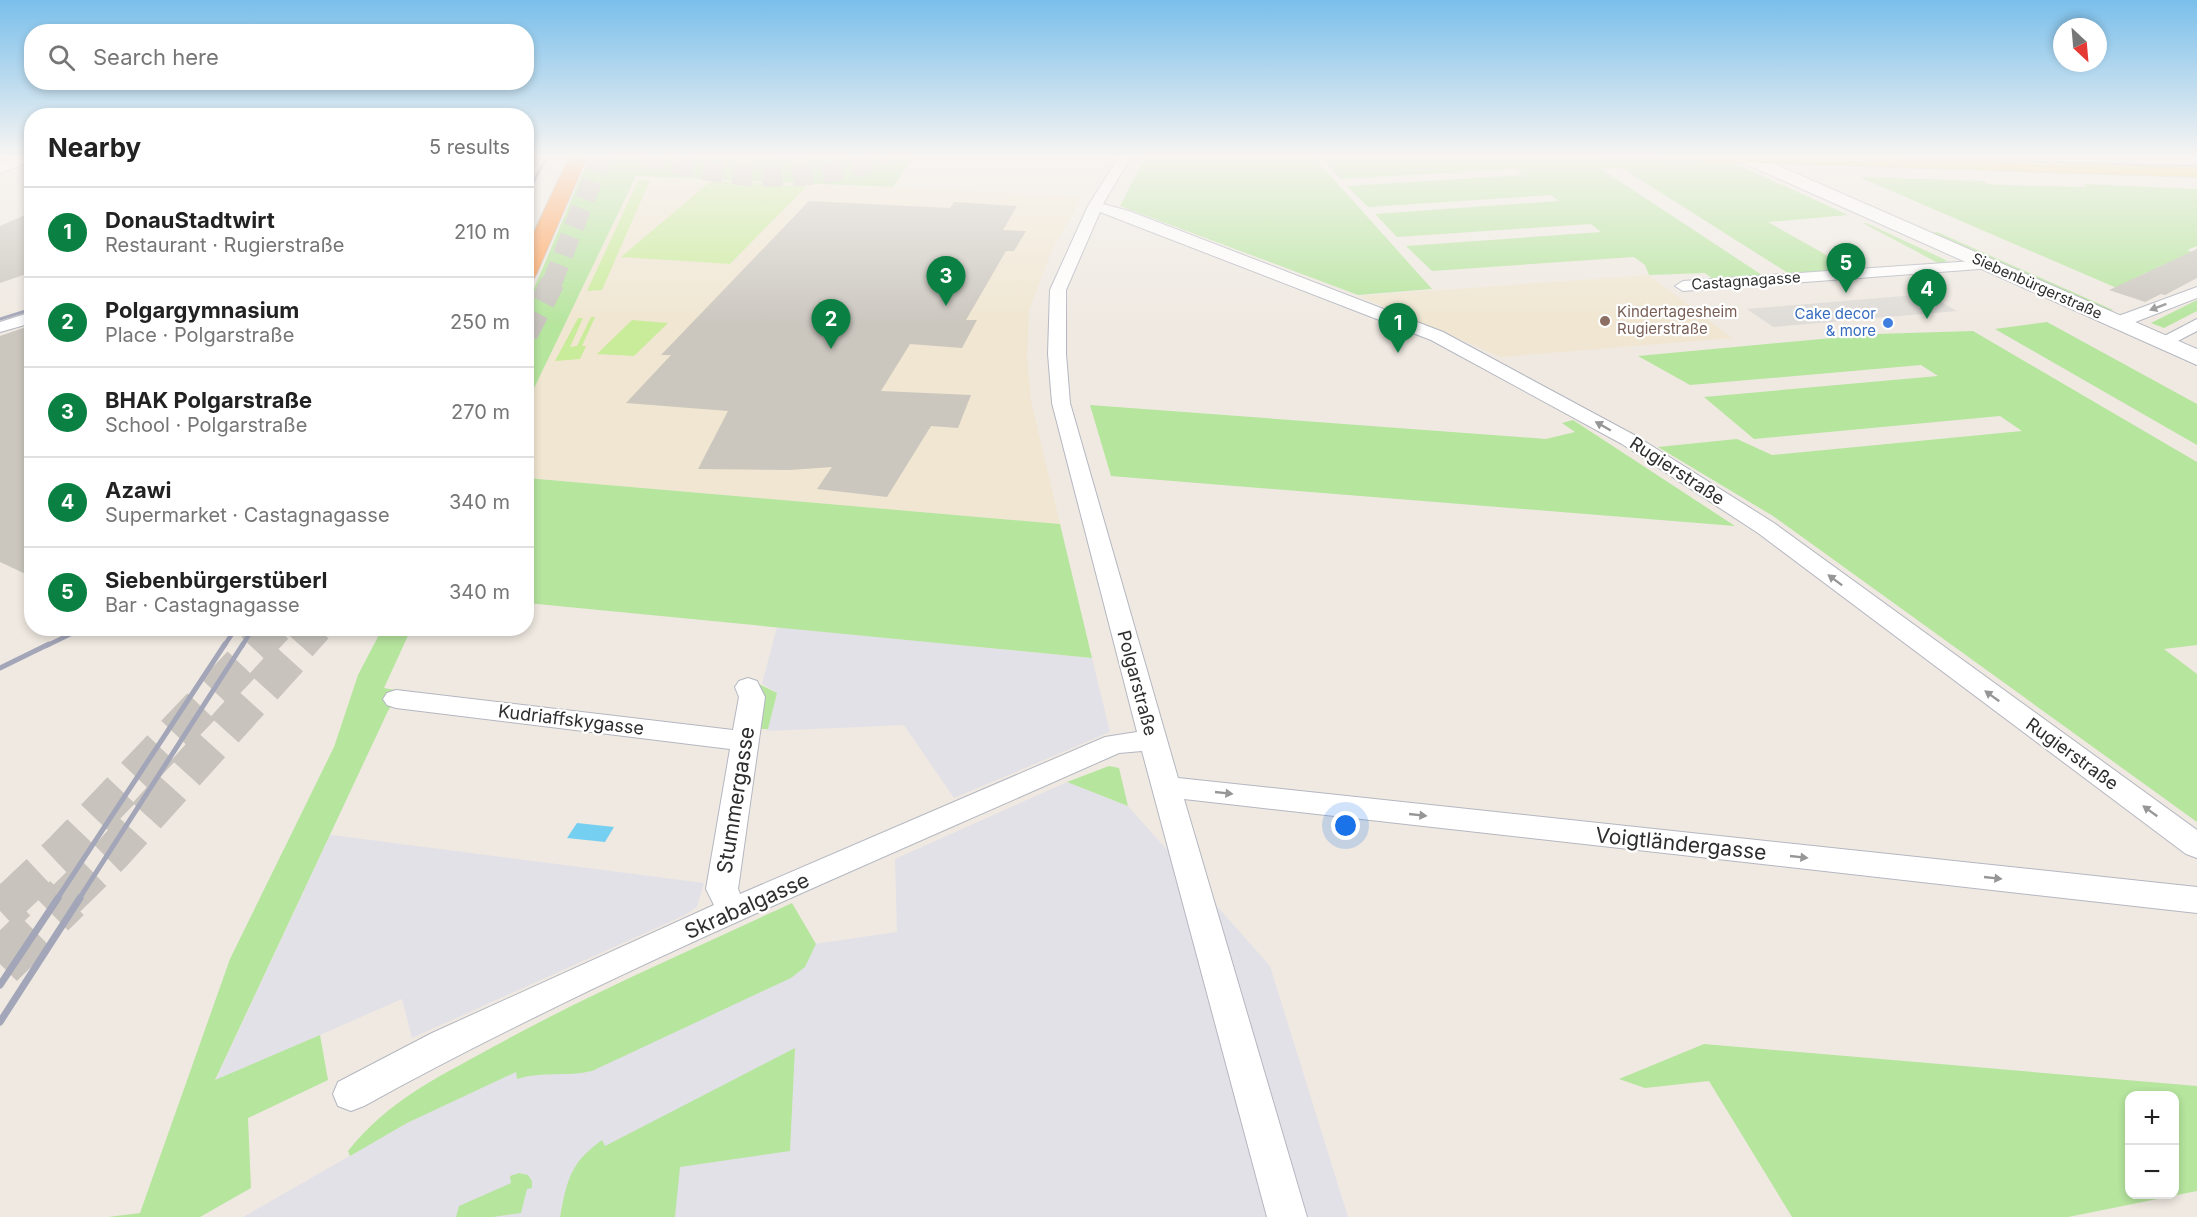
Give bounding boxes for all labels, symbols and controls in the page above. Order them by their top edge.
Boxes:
north arrow [2053,18,2107,72]
search box [24,24,534,90]
icon: search [45,41,78,74]
text: Search here [93,44,219,70]
text: Nearby [48,132,141,163]
text: 5 results [429,135,510,159]
text: DonauStadtwirt [105,207,275,233]
text: 1 [63,220,72,244]
text: 210 m [454,220,510,244]
text: Restaurant · Rugierstraße [105,233,344,257]
pin: 5 [1826,244,1866,293]
street label: Siebenbürgerstraße [1969,248,2105,323]
pin: 3 [926,256,966,306]
street label: Castagnagasse [1691,267,1801,294]
pin: 4 [1908,270,1946,319]
text: Polgargymnasium [105,297,299,323]
pin: 2 [812,300,850,349]
place label: Kindertagesheim Rugierstraße [1617,302,1737,338]
one-way arrow [2149,303,2167,313]
pin: 1 [1378,304,1418,353]
place label: Cake decor & more [1795,304,1876,340]
text: 2 [61,310,74,334]
text: 250 m [450,310,510,334]
marker: Kindertagesheim Rugierstraße [1598,314,1612,328]
marker: Cake decor & more [1881,316,1895,330]
text: Place · Polgarstraße [105,323,294,347]
text: BHAK Polgarstraße [105,387,312,413]
text: 3 [61,400,74,424]
text: 270 m [451,400,510,424]
text: School · Polgarstraße [105,413,307,437]
one-way arrow [1594,421,1611,431]
street label: Rugierstraße [1626,432,1729,509]
text: Azawi [105,477,171,503]
text: 4 [61,490,74,514]
text: 340 m [449,490,510,514]
text: Supermarket · Castagnagasse [105,503,390,527]
text: Siebenbürgerstüberl [105,567,327,593]
one-way arrow [1828,575,1843,587]
text: 5 [61,580,74,604]
text: 340 m [449,580,510,604]
text: Bar · Castagnagasse [105,593,300,617]
street label: Polgarstraße [1113,628,1162,738]
one-way arrow [1985,690,2001,702]
street label: Kudriaffskygasse [497,700,645,739]
street label: Rugierstraße [2022,713,2122,794]
street label: Stummergasse [712,725,759,875]
one-way arrow [1214,789,1233,798]
one-way arrow [2142,805,2158,817]
one-way arrow [1408,810,1427,820]
your location [1331,811,1360,840]
street label: Voigtländergasse [1594,822,1768,865]
one-way arrow [1790,852,1809,861]
street label: Skrabalgasse [681,867,813,944]
one-way arrow [1984,873,2003,883]
map controls [2125,1091,2179,1199]
button: + [2125,1091,2179,1145]
button: − [2125,1145,2179,1199]

